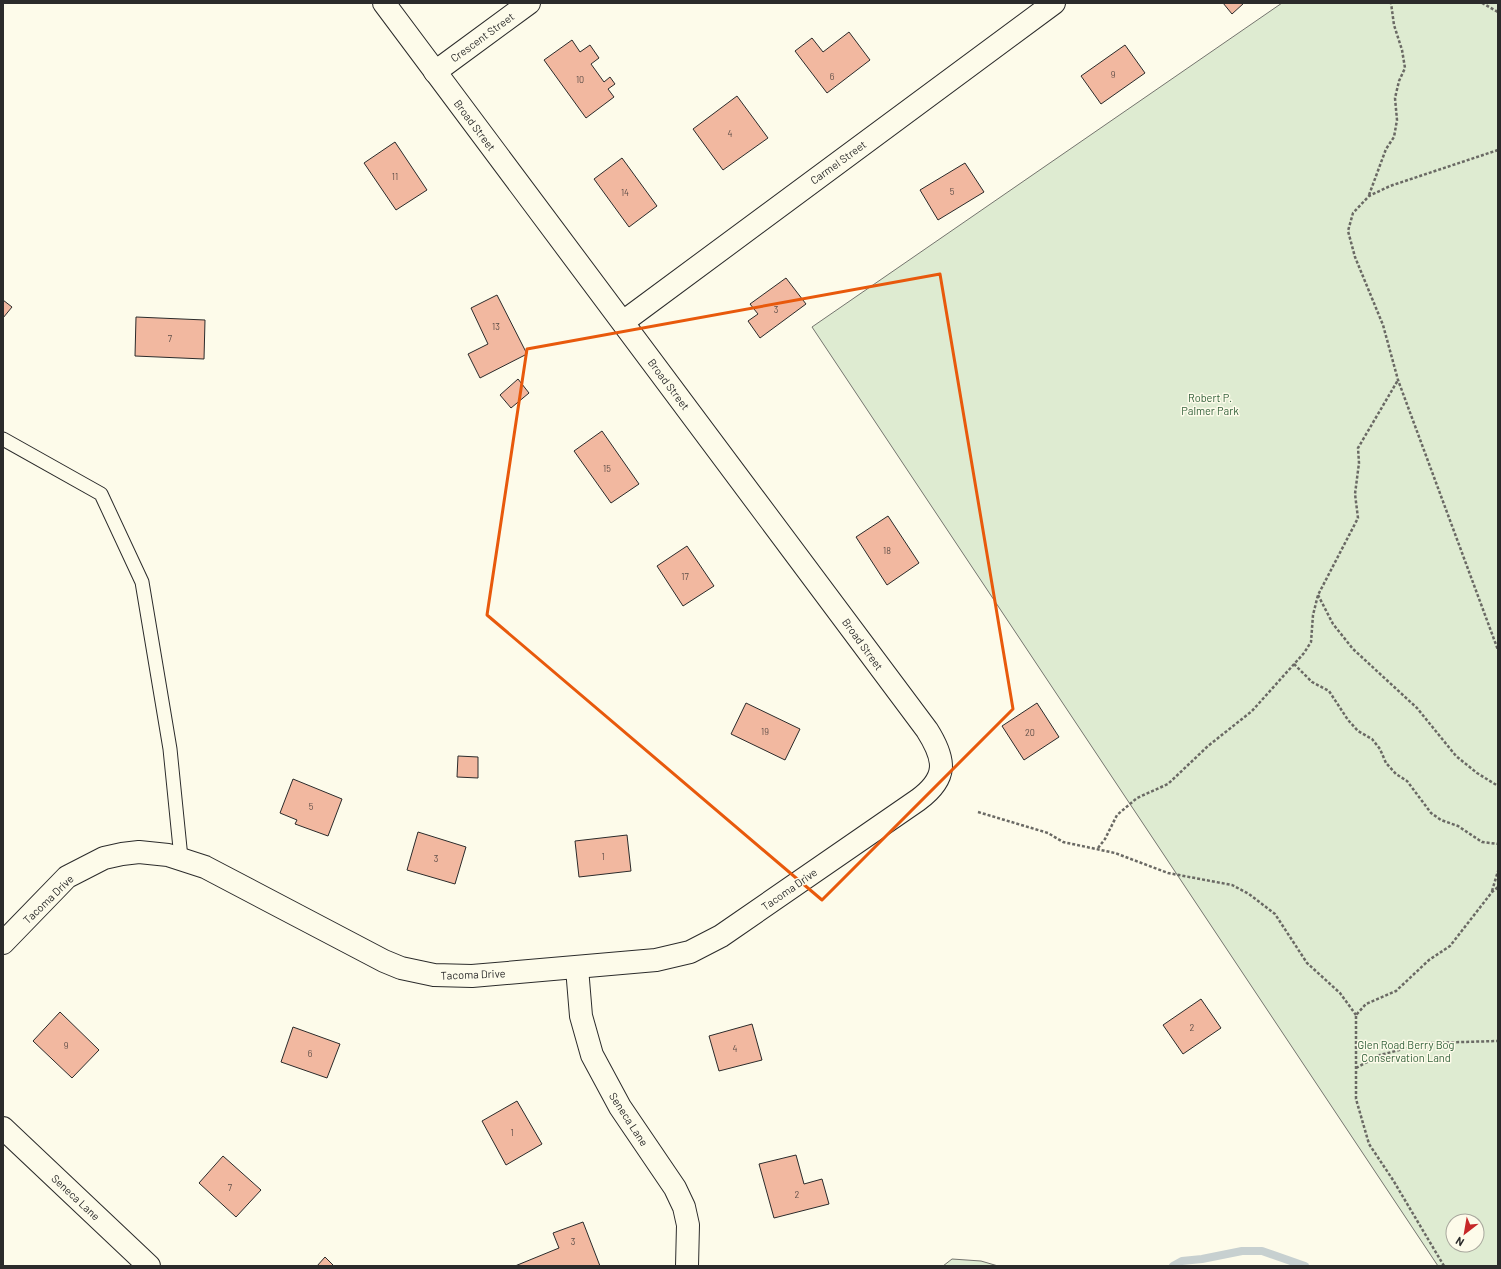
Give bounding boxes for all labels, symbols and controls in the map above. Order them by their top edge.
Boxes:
street label: Crescent Street [448,10,516,64]
house number: 9 [1111,69,1116,80]
house number: 6 [830,71,835,82]
house number: 10 [576,74,584,85]
street label: Broad Street [452,97,498,153]
house number: 4 [728,128,733,139]
street label: Carmel Street [808,137,868,187]
house number: 11 [392,171,398,182]
house number: 5 [950,186,955,197]
house number: 14 [621,187,629,198]
house number: 3 [774,304,779,315]
house number: 13 [492,321,500,332]
house number: 7 [168,333,173,344]
street label: Broad Street [646,356,692,412]
park label: Robert P. Palmer Park [1181,391,1239,417]
house number: 15 [603,463,611,474]
house number: 18 [883,545,891,556]
house number: 17 [681,571,689,582]
street label: Broad Street [840,616,886,672]
house number: 19 [761,726,769,737]
house number: 20 [1025,727,1035,738]
house number: 5 [309,801,314,812]
house number: 1 [601,851,605,862]
house number: 3 [434,853,439,864]
street label: Tacoma Drive [759,865,819,913]
street label: Tacoma Drive [20,872,76,926]
street label: Tacoma Drive [440,966,506,982]
house number: 2 [1190,1022,1195,1033]
park label: Glen Road Berry Bog Conservation Land [1358,1038,1455,1064]
house number: 9 [64,1040,69,1051]
house number: 4 [733,1043,738,1054]
house number: 6 [308,1048,313,1059]
street label: Seneca Lane [607,1090,651,1148]
house number: 1 [510,1127,514,1138]
street label: Seneca Lane [49,1171,103,1223]
house number: 7 [228,1182,233,1193]
house number: 2 [795,1189,800,1200]
north arrow [1445,1213,1485,1253]
text: N [1453,1235,1466,1249]
house number: 3 [571,1236,576,1247]

